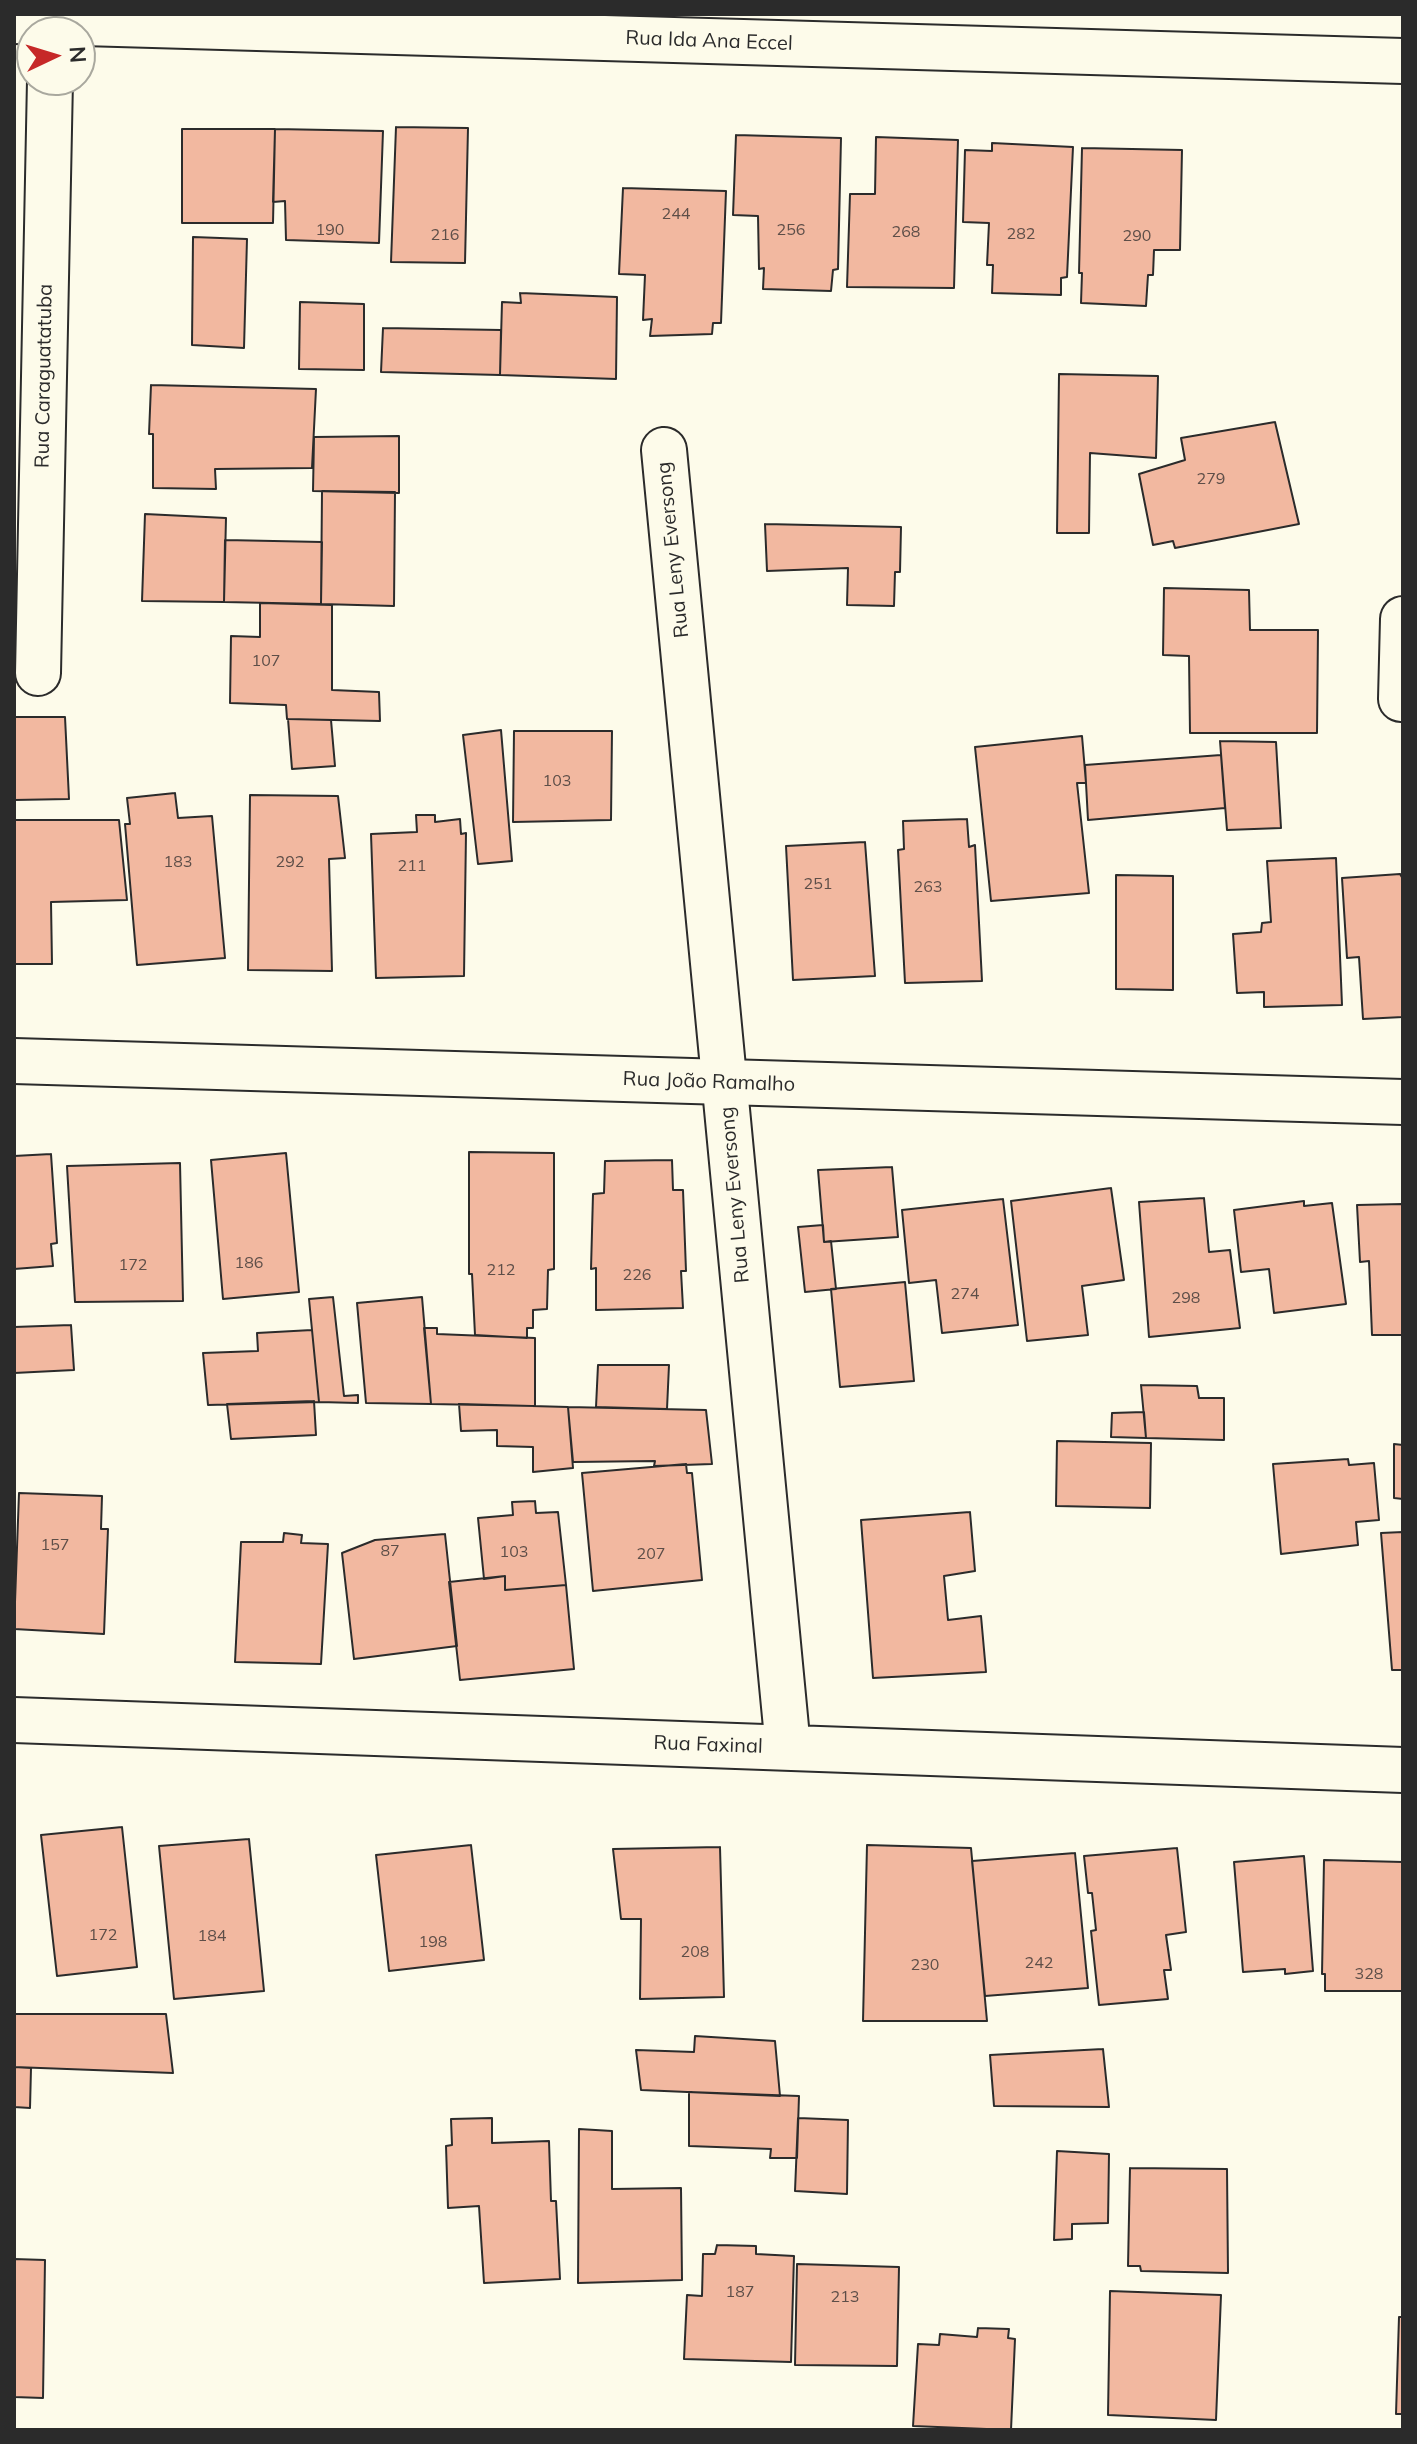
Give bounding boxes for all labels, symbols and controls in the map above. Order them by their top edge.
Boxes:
north arrow [16,16,96,96]
street label: Rua Ida Ana Eccel [625,26,793,56]
text: N [63,45,92,64]
house number: 244 [662,204,690,224]
house number: 190 [316,220,344,240]
house number: 256 [777,220,805,240]
house number: 268 [892,222,920,242]
house number: 282 [1007,224,1035,244]
house number: 216 [431,225,459,245]
house number: 290 [1123,226,1151,246]
street label: Rua Caraguatatuba [30,284,58,468]
street label: Rua Leny Eversong [652,461,694,639]
house number: 279 [1197,469,1225,489]
house number: 107 [252,651,280,671]
house number: 103 [543,771,571,791]
house number: 183 [164,852,192,872]
house number: 292 [276,852,304,872]
house number: 211 [398,856,426,876]
house number: 251 [804,874,832,894]
house number: 263 [914,877,942,897]
street label: Rua João Ramalho [622,1067,796,1097]
street label: Rua Leny Eversong [715,1106,755,1284]
house number: 186 [235,1253,263,1273]
house number: 172 [119,1255,147,1275]
house number: 212 [487,1260,515,1280]
house number: 226 [623,1265,651,1285]
house number: 274 [951,1284,979,1304]
house number: 298 [1172,1288,1200,1308]
house number: 157 [41,1535,69,1555]
house number: 87 [380,1541,400,1561]
house number: 103 [500,1542,528,1562]
house number: 207 [637,1544,665,1564]
street label: Rua Faxinal [653,1731,763,1759]
house number: 172 [89,1925,117,1945]
house number: 184 [198,1926,226,1946]
house number: 198 [419,1932,447,1952]
house number: 208 [681,1942,709,1962]
house number: 242 [1025,1953,1053,1973]
house number: 230 [911,1955,939,1975]
house number: 328 [1355,1964,1383,1984]
house number: 187 [726,2282,754,2302]
house number: 213 [831,2287,859,2307]

